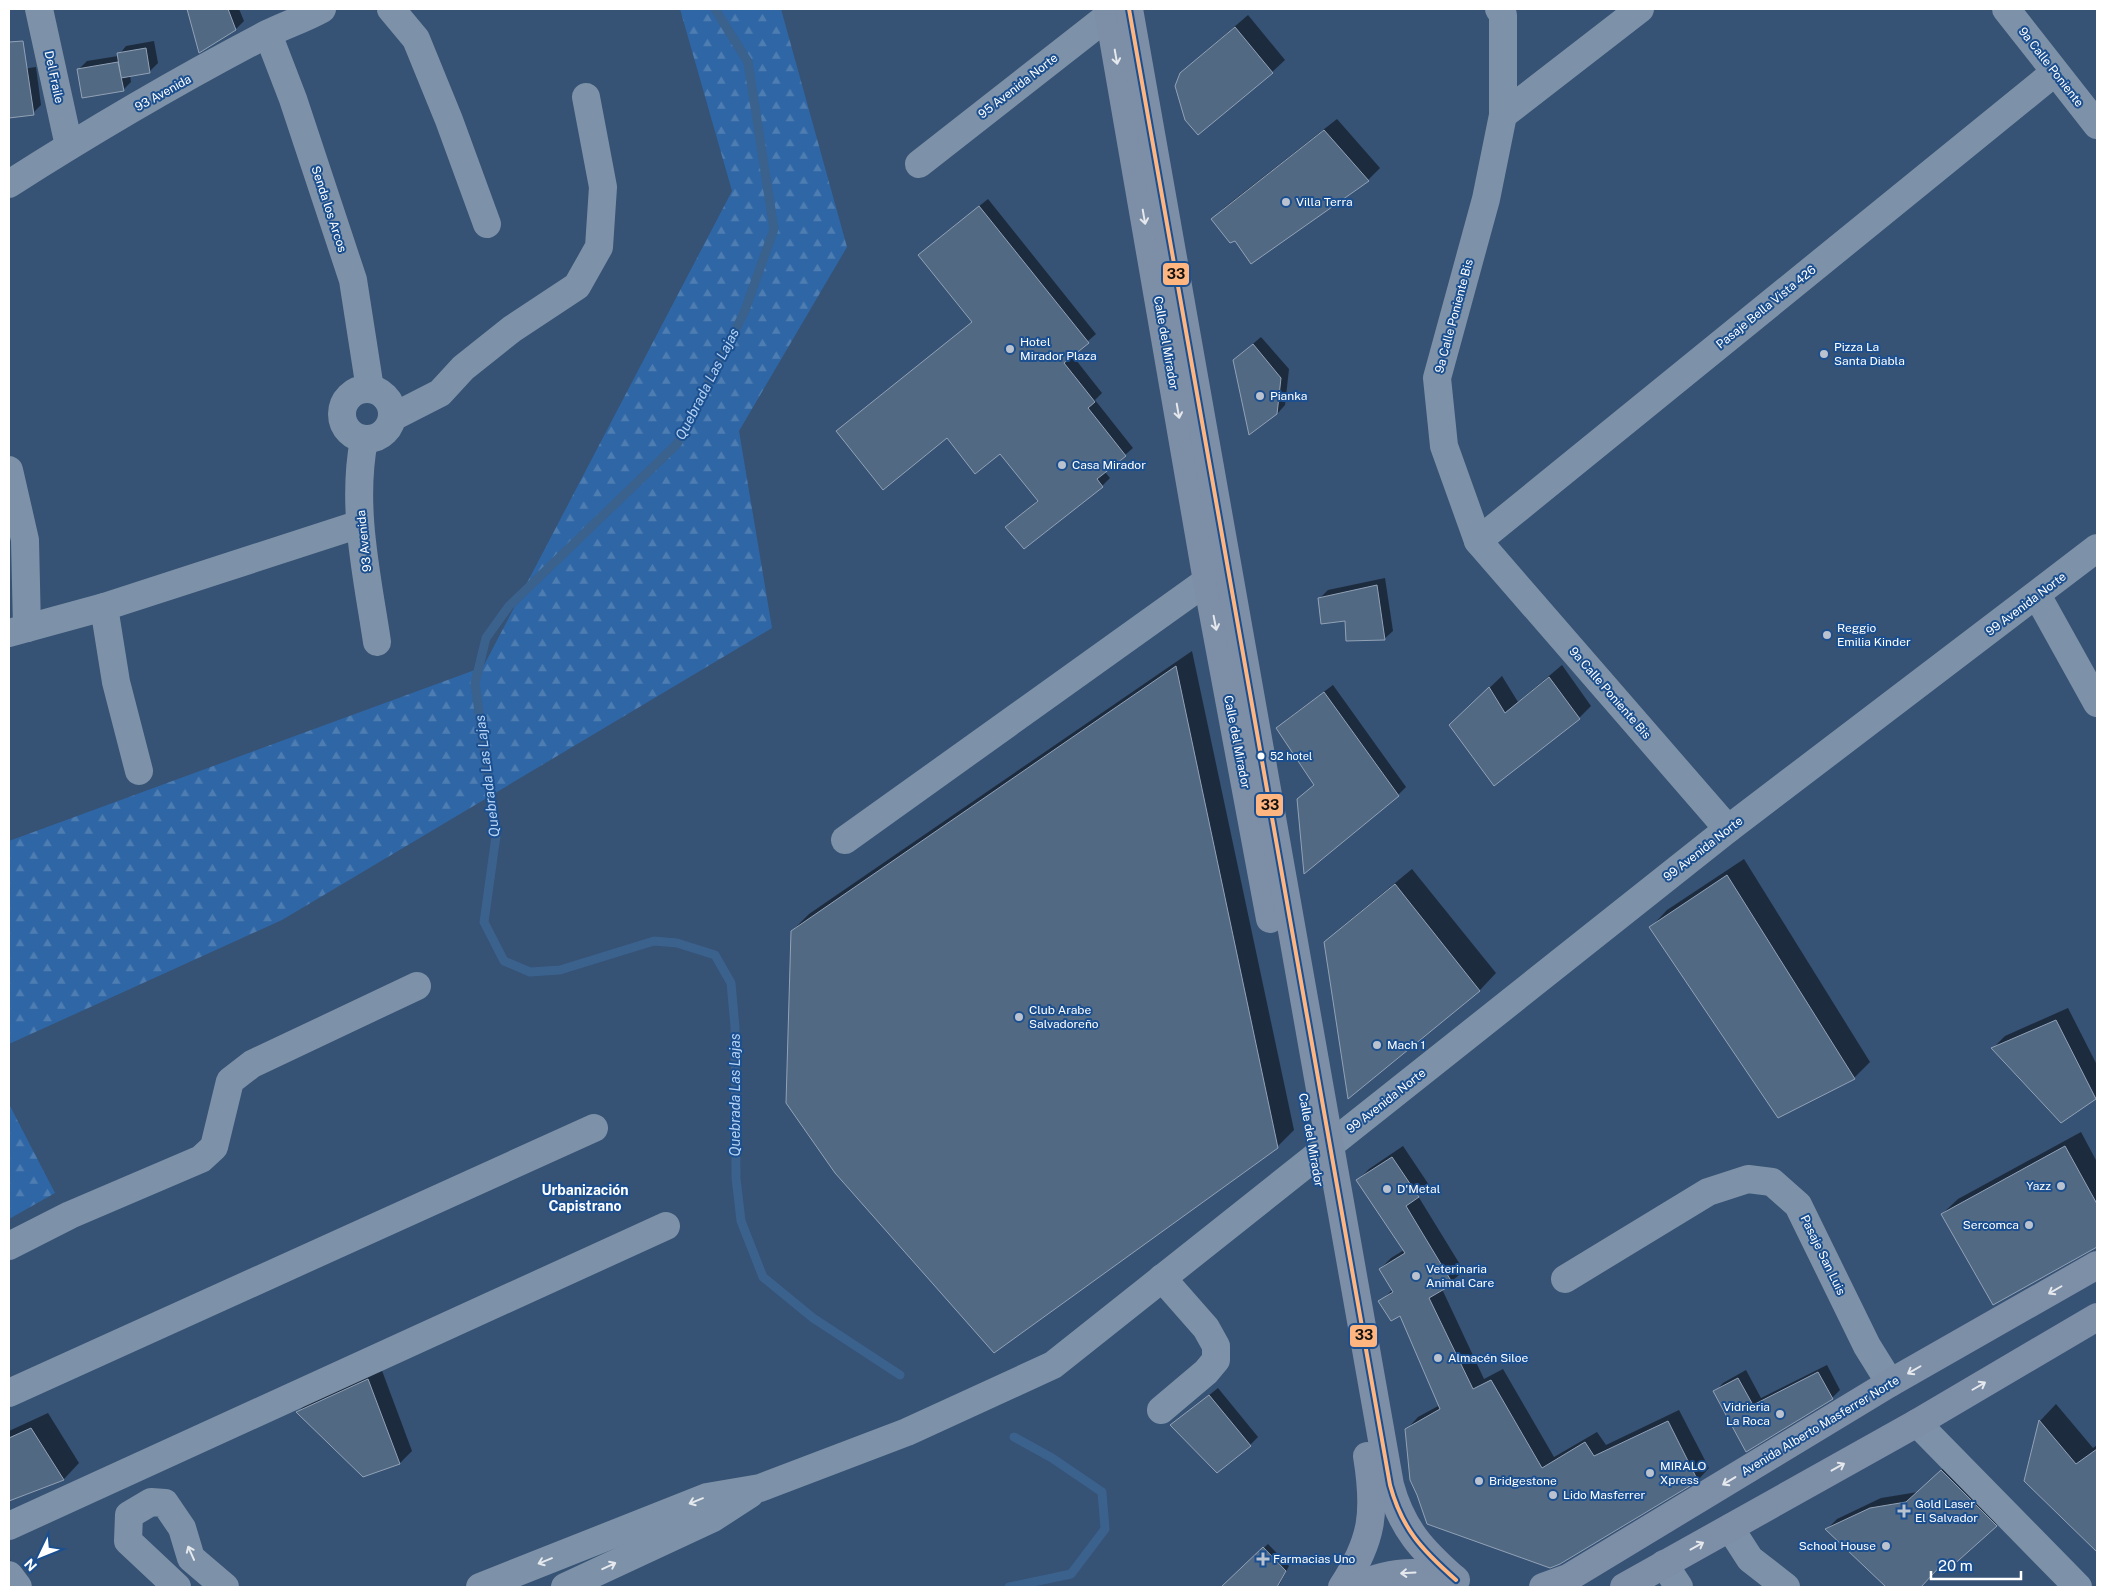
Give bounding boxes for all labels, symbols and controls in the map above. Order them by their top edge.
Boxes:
street label: 9a Calle Poniente [2016,24,2087,110]
one-way arrow [1112,48,1122,64]
street label: Del Fraile [42,50,66,105]
street label: 95 Avenida Norte [976,51,1061,121]
street label: 93 Avenida [132,72,194,114]
street label: Senda los Arcos [308,164,350,254]
place label: Villa Terra [1296,195,1353,209]
marker: Villa Terra [1280,196,1292,208]
one-way arrow [1139,208,1149,224]
street label: 9a Calle Poniente Bis [1432,258,1476,374]
line badge: 33 [1162,262,1190,286]
street label: Pasaje Bella Vista 426 [1713,262,1819,352]
text: 33 [1167,266,1185,282]
street label: Calle del Mirador [1151,295,1181,391]
water label: Quebrada Las Lajas [672,325,742,442]
place label: Hotel Mirador Plaza [1020,335,1097,363]
place label: Pizza La Santa Diabla [1834,340,1905,368]
marker: Hotel Mirador Plaza [1004,343,1016,355]
marker: Pizza La Santa Diabla [1818,348,1830,360]
place label: Pianka [1270,389,1307,403]
marker: Pianka [1254,390,1266,402]
one-way arrow [1173,403,1183,419]
place label: Casa Mirador [1072,458,1146,472]
marker: Casa Mirador [1056,459,1068,471]
street label: 93 Avenida [354,509,374,573]
street label: 99 Avenida Norte [1983,569,2069,639]
one-way arrow [1211,615,1221,631]
place label: Reggio Emilia Kinder [1837,621,1911,649]
marker: Reggio Emilia Kinder [1821,629,1833,641]
street label: 9a Calle Poniente Bis [1566,644,1654,742]
street label: Calle del Mirador [1221,694,1253,790]
water label: Quebrada Las Lajas [472,714,502,838]
place label: 52 hotel [1270,750,1312,762]
marker: 52 hotel [1256,751,1266,761]
line badge: 33 [1255,793,1284,817]
text: 33 [1261,797,1279,813]
street label: 99 Avenida Norte [1661,814,1746,884]
place label: Club Arabe Salvadoreño [1029,1003,1099,1031]
marker: Club Arabe Salvadoreño [1013,1011,1025,1023]
water label: Quebrada Las Lajas [727,1033,743,1156]
place label: Mach 1 [1387,1038,1425,1052]
marker: Mach 1 [1371,1039,1383,1051]
street label: 99 Avenida Norte [1344,1066,1429,1136]
street label: Calle del Mirador [1296,1092,1326,1188]
place label: Yazz [2026,1179,2051,1193]
marker: Yazz [2055,1180,2067,1192]
district label: Urbanización Capistrano [541,1182,629,1214]
place label: D'Metal [1397,1182,1441,1196]
marker: D'Metal [1381,1183,1393,1195]
street label: Pasaje San Luis [1798,1213,1848,1297]
place label: Sercomca [1963,1218,2019,1232]
marker: Sercomca [2023,1219,2035,1231]
place label: Veterinaria Animal Care [1426,1262,1494,1290]
marker: Veterinaria Animal Care [1410,1270,1422,1282]
one-way arrow [2048,1285,2062,1295]
line badge: 33 [1349,1324,1378,1348]
text: 33 [1355,1327,1373,1343]
place label: Almacén Siloe [1448,1351,1528,1365]
marker: Almacén Siloe [1432,1352,1444,1364]
one-way arrow [1907,1365,1921,1375]
street label: Avenida Alberto Masferrer Norte [1738,1373,1902,1479]
one-way arrow [1972,1381,1986,1391]
place label: Vidrieria La Roca [1723,1400,1770,1428]
marker: Vidrieria La Roca [1774,1408,1786,1420]
place label: MIRALO Xpress [1660,1459,1706,1487]
one-way arrow [1831,1462,1846,1472]
marker: MIRALO Xpress [1644,1467,1656,1479]
place label: Bridgestone [1489,1474,1557,1488]
marker: Bridgestone [1473,1475,1485,1487]
one-way arrow [1723,1476,1737,1486]
place label: Lido Masferrer [1563,1488,1645,1502]
marker: Lido Masferrer [1547,1489,1559,1501]
one-way arrow [688,1497,704,1506]
place label: Gold Laser El Salvador [1915,1497,1978,1525]
marker: Gold Laser El Salvador [1897,1504,1911,1518]
north arrow [15,1531,65,1581]
place label: School House [1799,1539,1876,1553]
marker: School House [1880,1540,1892,1552]
one-way arrow [1689,1541,1703,1551]
one-way arrow [186,1546,195,1561]
scale bar [1931,1548,2021,1580]
place label: Farmacias Uno [1273,1552,1356,1566]
marker: Farmacias Uno [1257,1553,1269,1565]
text: N [21,1555,40,1574]
one-way arrow [538,1557,553,1567]
text: 20 m [1938,1557,1973,1574]
one-way arrow [601,1561,616,1571]
one-way arrow [1400,1568,1416,1577]

